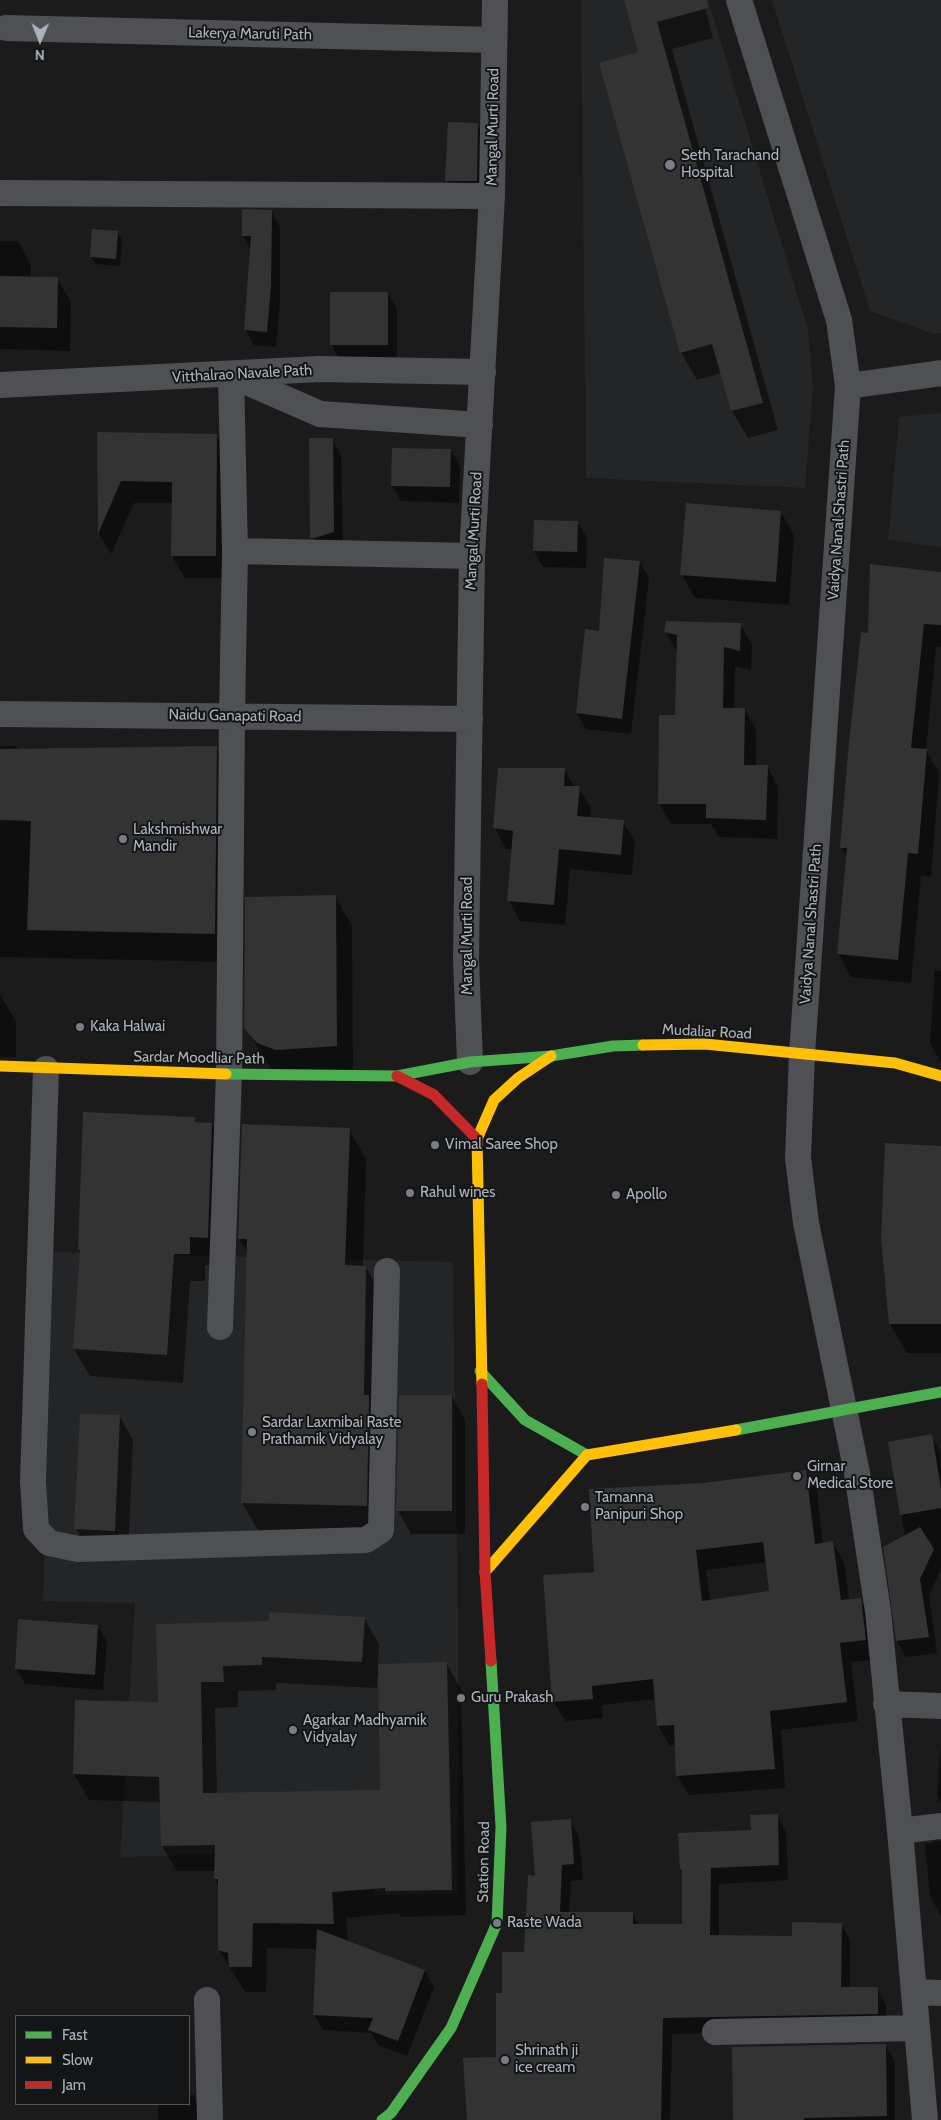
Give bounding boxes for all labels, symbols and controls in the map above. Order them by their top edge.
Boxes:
north arrow [15,15,65,65]
street label: Lakerya Maruti Path [188,24,312,44]
text: N [35,46,45,64]
street label: Mangal Murti Road [483,68,503,186]
place label: Seth Tarachand Hospital [681,147,779,182]
marker: Seth Tarachand Hospital [663,158,677,172]
street label: Vitthalrao Navale Path [171,361,313,387]
street label: Vaidya Nanal Shastri Path [824,439,854,601]
street label: Mangal Murti Road [462,472,486,590]
street label: Naidu Ganapati Road [168,706,302,726]
place label: Lakshmishwar Mandir [133,821,222,856]
marker: Lakshmishwar Mandir [117,833,129,845]
street label: Vaidya Nanal Shastri Path [796,843,826,1005]
street label: Mangal Murti Road [459,877,477,995]
place label: Kaka Halwai [90,1018,165,1036]
marker: Kaka Halwai [74,1021,86,1033]
street label: Mudaliar Road [662,1021,752,1043]
street label: Sardar Moodliar Path [133,1048,265,1068]
place label: Vimal Saree Shop [445,1136,558,1154]
marker: Vimal Saree Shop [429,1139,441,1151]
place label: Rahul wines [420,1184,495,1202]
place label: Apollo [626,1186,667,1204]
marker: Rahul wines [404,1187,416,1199]
marker: Apollo [610,1189,622,1201]
place label: Sardar Laxmibai Raste Prathamik Vidyalay [262,1414,401,1449]
marker: Sardar Laxmibai Raste Prathamik Vidyalay [246,1426,258,1438]
place label: Girnar Medical Store [807,1458,893,1493]
marker: Girnar Medical Store [791,1470,803,1482]
place label: Tamanna Panipuri Shop [595,1489,683,1524]
marker: Tamanna Panipuri Shop [579,1501,591,1513]
place label: Guru Prakash [471,1689,553,1707]
marker: Guru Prakash [455,1692,467,1704]
place label: Agarkar Madhyamik Vidyalay [303,1712,427,1747]
marker: Agarkar Madhyamik Vidyalay [287,1724,299,1736]
street label: Station Road [474,1821,494,1903]
place label: Raste Wada [507,1914,582,1932]
marker: Raste Wada [491,1917,503,1929]
legend [15,2015,190,2105]
text: Fast [62,2026,87,2044]
place label: Shrinath ji ice cream [515,2042,578,2077]
text: Slow [62,2051,93,2069]
marker: Shrinath ji ice cream [499,2054,511,2066]
text: Jam [62,2076,86,2094]

